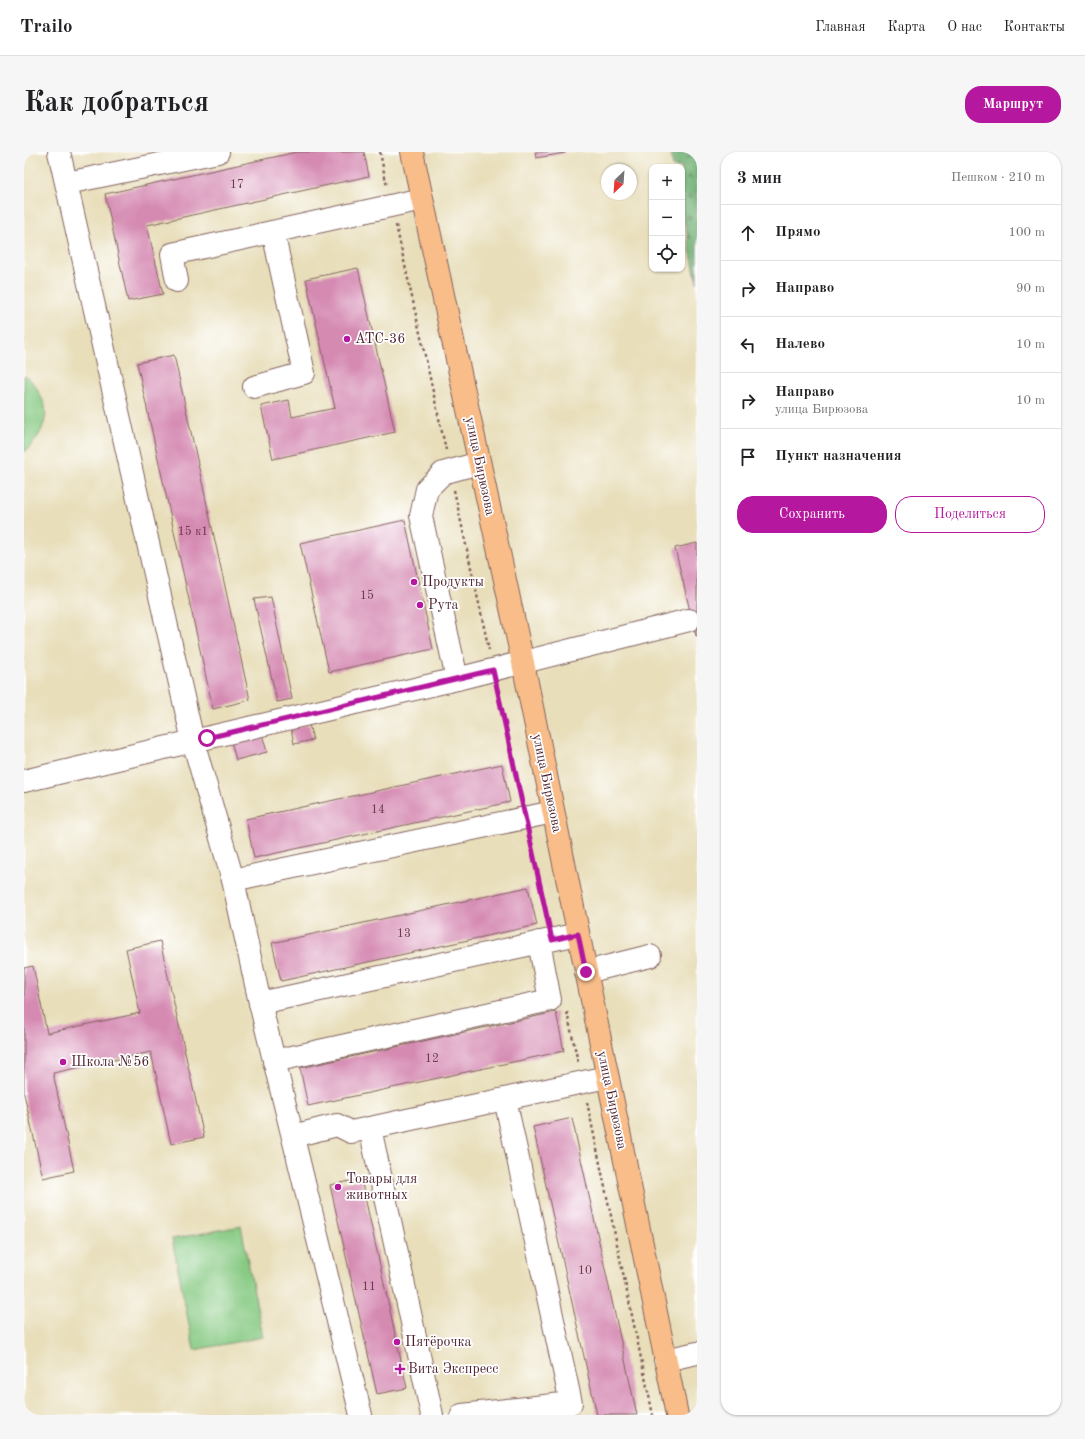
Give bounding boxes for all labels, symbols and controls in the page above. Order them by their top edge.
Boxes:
text: Trailo [20,18,73,37]
text: Главная [815,20,865,34]
text: Карта [887,20,925,34]
text: О нас [947,20,982,34]
text: Контакты [1004,20,1065,34]
button: Маршрут [965,86,1061,123]
text: Как добраться [24,90,209,118]
north arrow [601,164,637,200]
map controls [649,164,685,272]
button: + [649,164,685,200]
text: 3 мин [737,170,782,187]
text: Пешком · 210 m [951,171,1045,184]
house number: 17 [230,179,244,191]
button: − [649,200,685,236]
icon: ahead [737,222,759,244]
text: Прямо [775,225,821,240]
text: 100 m [1008,226,1045,239]
button: locate [649,236,685,272]
icon: right [737,278,759,300]
text: Направо [775,281,834,296]
text: 90 m [1016,282,1045,295]
place label: АТС-36 [355,332,405,346]
marker: АТС-36 [342,334,352,344]
icon: left [737,334,759,356]
text: Налево [775,337,825,352]
text: 10 m [1016,338,1045,351]
text: Направо [775,385,834,400]
icon: right [737,390,759,412]
text: 10 m [1016,394,1045,407]
text: улица Бирюзова [775,403,868,416]
street label: улица Бирюзова [463,415,497,517]
icon: arrive [737,446,759,468]
text: Пункт назначения [775,449,902,464]
button: Сохранить [737,496,887,533]
button: Поделиться [895,496,1045,533]
house number: 15 к1 [178,525,208,538]
place label: Продукты [422,575,484,589]
marker: Продукты [409,577,419,587]
house number: 15 [360,589,374,602]
place label: Рута [428,598,459,612]
marker: Рута [415,600,425,610]
route start [198,729,216,747]
street label: улица Бирюзова [530,732,564,834]
house number: 14 [371,804,385,816]
house number: 13 [397,928,411,940]
route end [577,963,595,981]
street label: улица Бирюзова [595,1049,629,1151]
house number: 12 [425,1053,439,1065]
place label: Школа №56 [71,1055,149,1069]
marker: Школа №56 [58,1057,68,1067]
place label: Товары для животных [346,1172,417,1202]
marker: Товары для животных [333,1182,343,1192]
house number: 10 [578,1265,592,1277]
house number: 11 [362,1281,376,1293]
place label: Пятёрочка [405,1335,472,1349]
marker: Пятёрочка [392,1337,402,1347]
place label: Вита Экспресс [408,1362,498,1376]
marker: Вита Экспресс [395,1364,405,1374]

